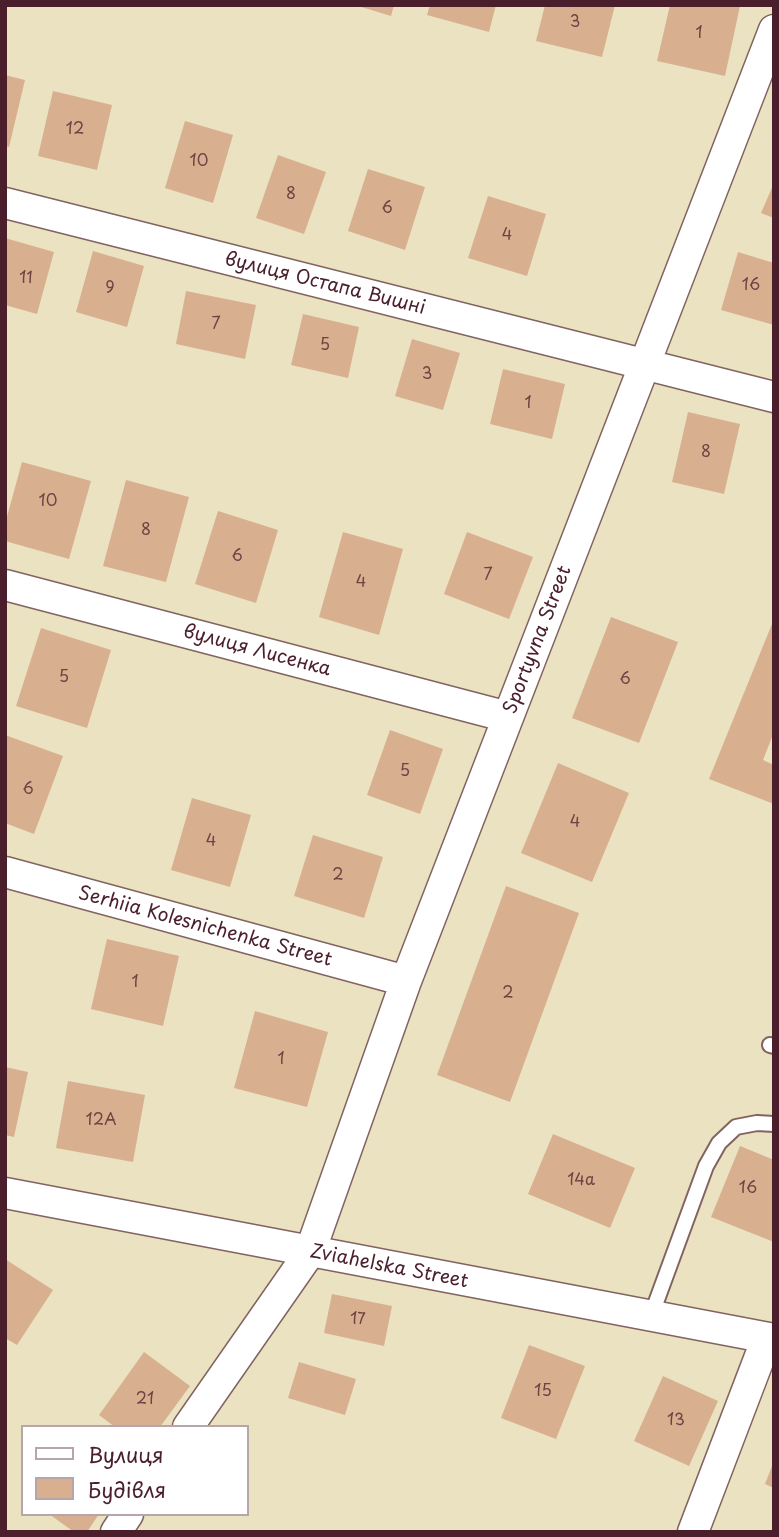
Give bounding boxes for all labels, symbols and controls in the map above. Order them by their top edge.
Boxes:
house number: 3 [570,13,580,33]
house number: 1 [695,24,703,44]
house number: 12 [66,120,84,140]
house number: 10 [190,152,208,172]
house number: 8 [286,185,296,205]
house number: 6 [381,199,393,219]
house number: 4 [502,226,512,246]
street label: вулиця Остапа Вишні [222,248,428,320]
house number: 11 [19,269,33,289]
house number: 16 [742,276,760,296]
house number: 9 [105,279,115,299]
house number: 7 [211,315,221,335]
house number: 5 [320,336,330,356]
house number: 3 [422,365,432,385]
house number: 1 [524,394,532,414]
house number: 8 [701,443,711,463]
house number: 10 [39,492,57,512]
house number: 8 [141,521,151,541]
house number: 6 [231,547,243,567]
street label: Sportyvna Street [499,563,577,717]
house number: 7 [483,566,493,586]
house number: 4 [356,573,366,593]
street label: вулиця Лисенка [181,620,333,682]
house number: 5 [59,668,69,688]
house number: 6 [619,670,631,690]
house number: 5 [400,762,410,782]
house number: 6 [22,780,34,800]
house number: 4 [570,813,580,833]
house number: 4 [206,832,216,852]
house number: 2 [332,866,344,886]
street label: Serhiia Kolesnichenka Street [76,882,334,972]
house number: 1 [131,973,139,993]
house number: 2 [502,984,514,1004]
house number: 1 [277,1050,285,1070]
house number: 12А [86,1111,116,1131]
house number: 14а [567,1171,595,1191]
house number: 16 [739,1179,757,1199]
street label: Zviahelska Street [308,1240,470,1294]
house number: 17 [350,1310,366,1330]
house number: 15 [534,1382,552,1402]
house number: 21 [136,1390,154,1410]
house number: 13 [667,1411,685,1431]
legend [21,1425,248,1516]
text: Вулиця [88,1438,164,1470]
text: Будівля [88,1473,166,1505]

